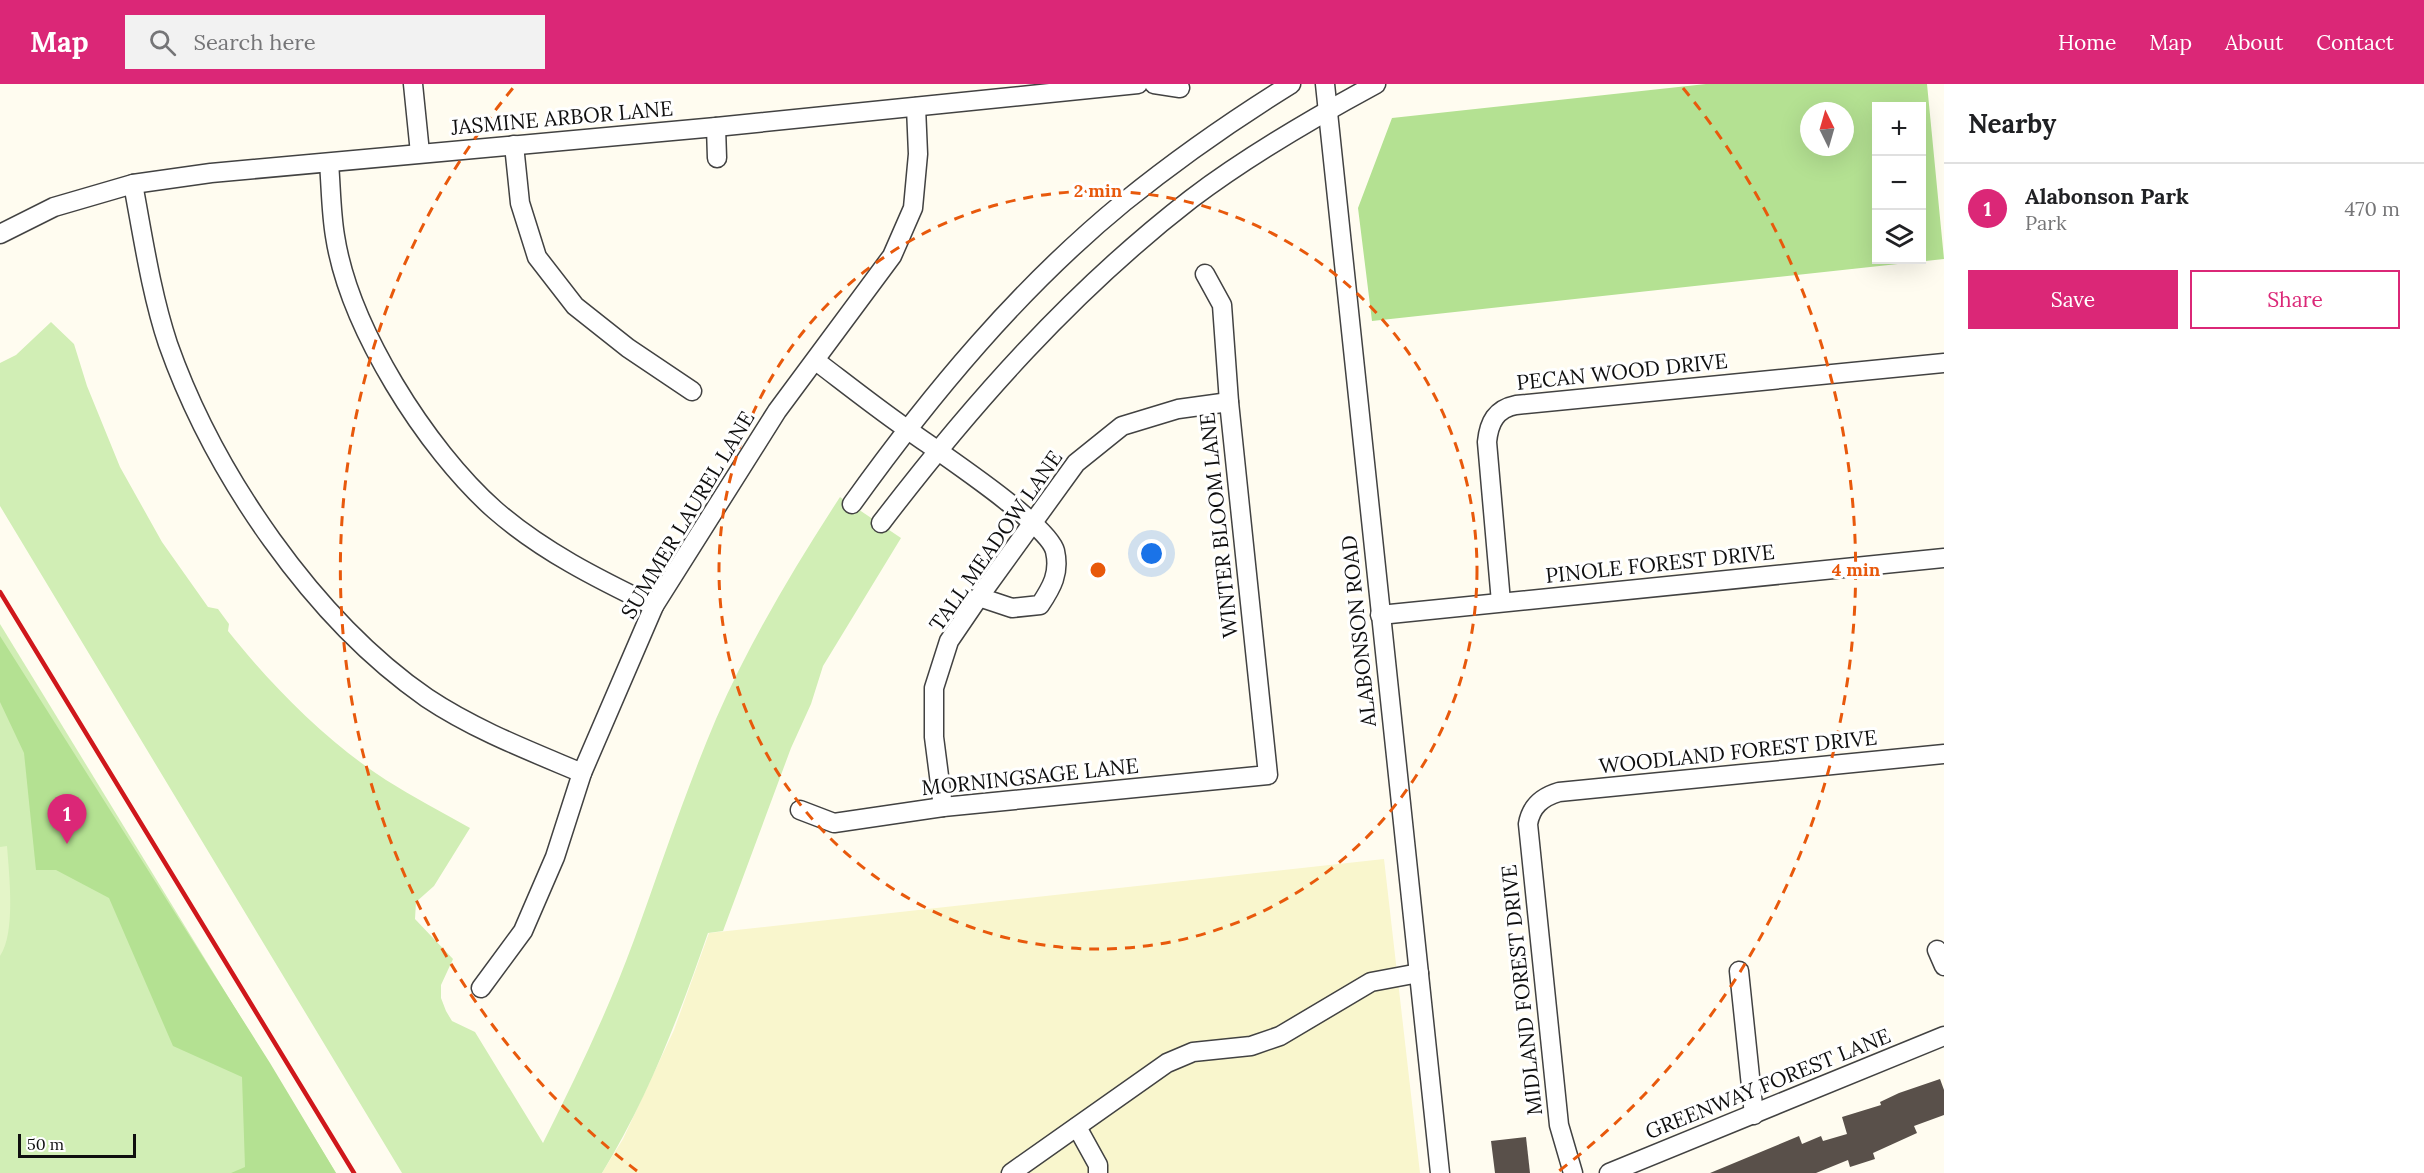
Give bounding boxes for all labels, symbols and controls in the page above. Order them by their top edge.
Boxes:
search box [125,15,545,69]
text: Map [30,24,89,60]
icon: search [146,26,179,59]
text: Search here [194,28,316,56]
text: Home [2058,29,2116,56]
text: Map [2149,29,2192,56]
text: About [2225,29,2283,56]
text: Contact [2316,29,2394,56]
street label: JASMINE ARBOR LANE [449,94,674,141]
north arrow [1800,102,1854,156]
map controls [1872,102,1926,264]
button: + [1872,102,1926,156]
text: Nearby [1968,107,2056,140]
button: − [1872,156,1926,210]
text: 2 min [1074,179,1123,202]
text: Alabonson Park [2025,182,2189,210]
text: 1 [1983,196,1992,221]
text: 470 m [2344,196,2400,221]
button: layers [1872,210,1926,264]
text: Park [2025,210,2067,235]
button: Save [1968,270,2178,329]
button: Share [2190,270,2400,329]
street label: PECAN WOOD DRIVE [1515,347,1729,396]
street label: SUMMER LAUREL LANE [615,406,760,624]
street label: WINTER BLOOM LANE [1193,411,1244,639]
street label: TALL MEADOW LANE [923,445,1068,636]
street label: ALABONSON ROAD [1335,534,1382,729]
street label: PINOLE FOREST DRIVE [1544,538,1776,589]
your location [1137,539,1166,568]
text: 4 min [1832,558,1881,581]
centre of rings [1088,560,1108,580]
street label: WOODLAND FOREST DRIVE [1598,723,1878,780]
street label: MORNINGSAGE LANE [920,752,1140,801]
pin: 1 [48,794,86,844]
street label: MIDLAND FOREST DRIVE [1495,863,1548,1117]
street label: GREENWAY FOREST LANE [1641,1022,1894,1145]
scale bar [18,1131,136,1158]
text: 50 m [27,1134,64,1154]

